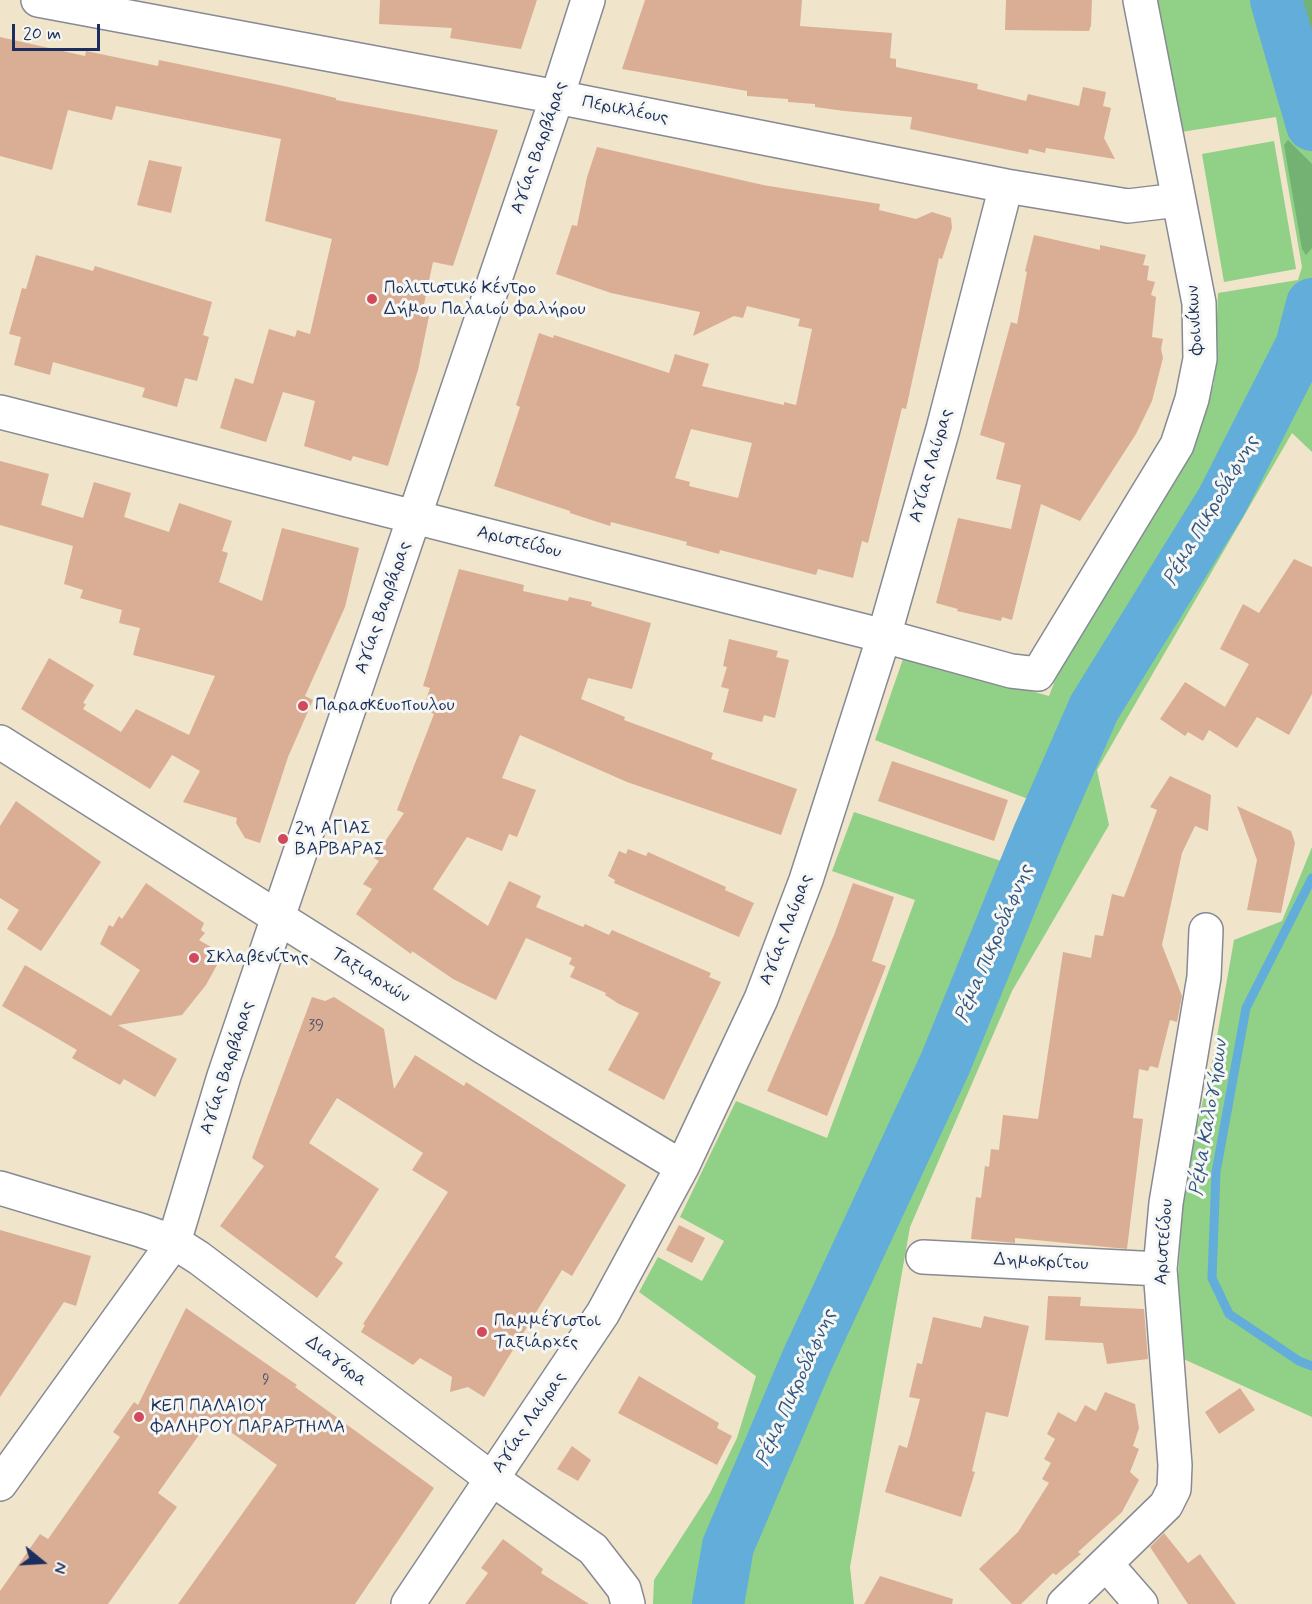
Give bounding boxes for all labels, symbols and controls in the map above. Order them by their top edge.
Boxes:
scale bar [15,12,104,50]
text: 20 m [23,22,61,46]
street label: Αγίας Βαρβάρας [507,79,573,217]
street label: Περικλέους [580,92,670,130]
place label: Πολιτιστικό Κέντρο Δήμου Παλαιού Φαλήρου [384,278,586,320]
street label: Φοινίκων [1183,285,1209,355]
marker: Πολιτιστικό Κέντρο Δήμου Παλαιού Φαλήρου [365,292,379,306]
street label: Αγίας Λαύρας [905,407,959,525]
water label: Ρέμα Πικροδάφνης [1159,432,1265,590]
street label: Αριστείδου [475,522,563,564]
street label: Αγίας Βαρβάρας [351,539,417,677]
place label: Παρασκευοπουλου [315,695,455,717]
marker: Παρασκευοπουλου [296,699,310,713]
place label: 2η ΑΓΙΑΣ ΒΑΡΒΑΡΑΣ [295,818,385,860]
marker: 2η ΑΓΙΑΣ ΒΑΡΒΑΡΑΣ [276,832,290,846]
water label: Ρέμα Πικροδάφνης [951,862,1039,1026]
street label: Αγίας Λαύρας [756,871,818,989]
street label: Ταξιαρχών [327,943,413,1009]
place label: Σκλαβενίτης [206,947,309,969]
marker: Σκλαβενίτης [187,951,201,965]
street label: Αγίας Βαρβάρας [196,999,260,1137]
house number: 39 [308,1018,324,1036]
water label: Ρέμα Καλογήρων [1186,1038,1234,1198]
street label: Αριστείδου [1151,1198,1179,1286]
street label: Δημοκρίτου [993,1250,1089,1276]
water label: Ρέμα Πικροδάφνης [752,1306,842,1470]
place label: Παμμέγιστοι Ταξιάρχες [494,1311,601,1354]
marker: Παμμέγιστοι Ταξιάρχες [475,1325,489,1339]
street label: Διαγόρα [301,1332,371,1392]
street label: Αγίας Λαύρας [488,1368,572,1478]
house number: 9 [262,1372,270,1390]
place label: ΚΕΠ ΠΑΛΑΙΟΥ ΦΑΛΗΡΟΥ ΠΑΡΑΡΤΗΜΑ [151,1396,345,1438]
marker: ΚΕΠ ΠΑΛΑΙΟΥ ΦΑΛΗΡΟΥ ΠΑΡΑΡΤΗΜΑ [132,1410,146,1424]
north arrow [12,1532,72,1592]
text: N [48,1559,71,1576]

